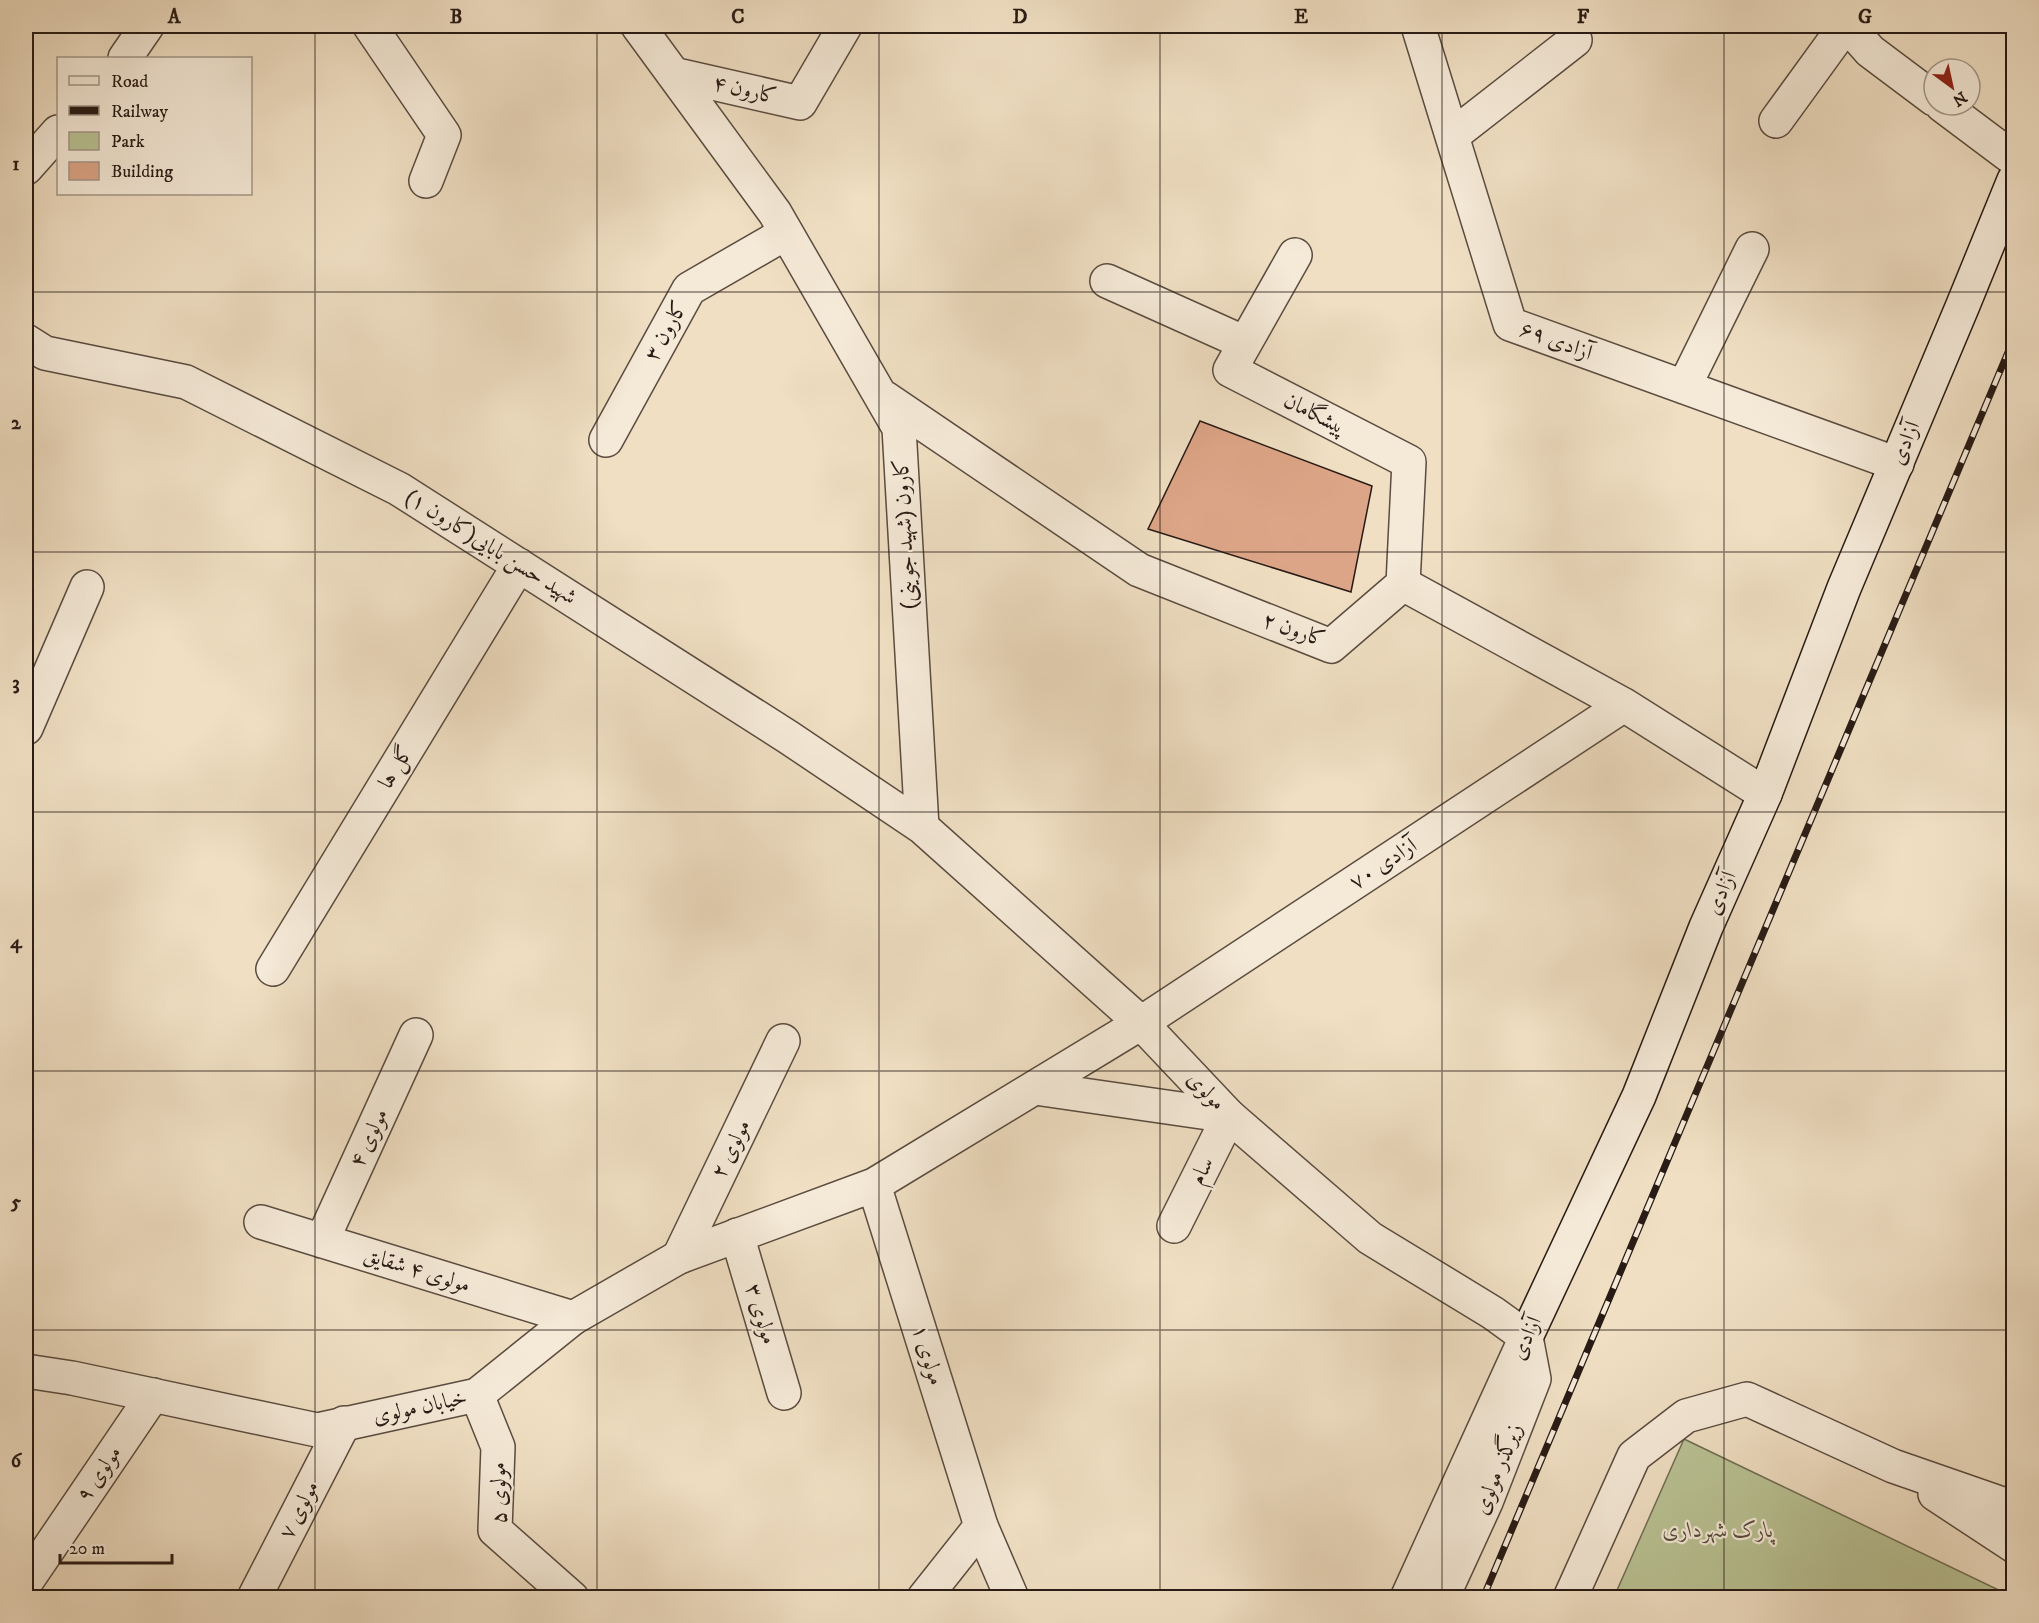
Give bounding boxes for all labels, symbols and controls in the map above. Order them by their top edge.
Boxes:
text: A [167,5,182,30]
text: B [450,5,462,30]
text: C [731,5,745,30]
text: D [1013,5,1028,30]
text: E [1294,5,1308,30]
text: F [1577,5,1590,30]
text: G [1858,5,1872,30]
legend [57,57,252,195]
north arrow [1922,57,1982,117]
street label: کارون ۴ [710,70,780,110]
text: Road [111,71,148,93]
text: N [1949,87,1971,111]
text: Railway [111,101,169,123]
text: Park [111,131,145,153]
text: 1 [12,152,20,177]
text: Building [111,161,173,183]
street label: کارون ۳ [638,296,694,366]
street label: آزادی ۶۹ [1516,314,1599,367]
street label: پیشگامان [1279,386,1351,441]
text: 2 [11,411,22,436]
street label: آزادی [1883,415,1927,469]
street label: کارون (شهید جوینی) [888,458,922,610]
street label: شهید حسن بابایی(کارون ۱) [400,483,582,612]
street label: کارون ۲ [1259,607,1329,653]
text: 3 [12,671,20,696]
street label: گل ها [372,740,420,794]
street label: آزادی ۷۰ [1343,830,1424,896]
street label: آزادی [1699,865,1743,919]
text: 4 [10,930,23,955]
street label: مولوی [1181,1066,1231,1116]
street label: مولوی ۴ [344,1104,394,1172]
street label: مولوی ۲ [705,1115,757,1183]
street label: سام [1184,1153,1225,1192]
text: 5 [10,1190,21,1215]
street label: مولوی ۴ شقایق [360,1241,474,1299]
street label: مولوی ۳ [739,1280,783,1348]
street label: آزادی [1503,1309,1549,1364]
street label: مولوی ۱ [906,1321,950,1389]
street label: خیابان مولوی [370,1384,470,1430]
street label: زیرگذر مولوی [1465,1418,1529,1519]
street label: مولوی ۹ [70,1441,128,1507]
text: 6 [11,1449,23,1474]
street label: مولوی ۵ [485,1462,513,1524]
street label: مولوی ۷ [273,1476,325,1544]
park label: پارک شهرداری [1662,1517,1776,1546]
scale bar [60,1527,172,1565]
text: 20 m [69,1538,105,1560]

